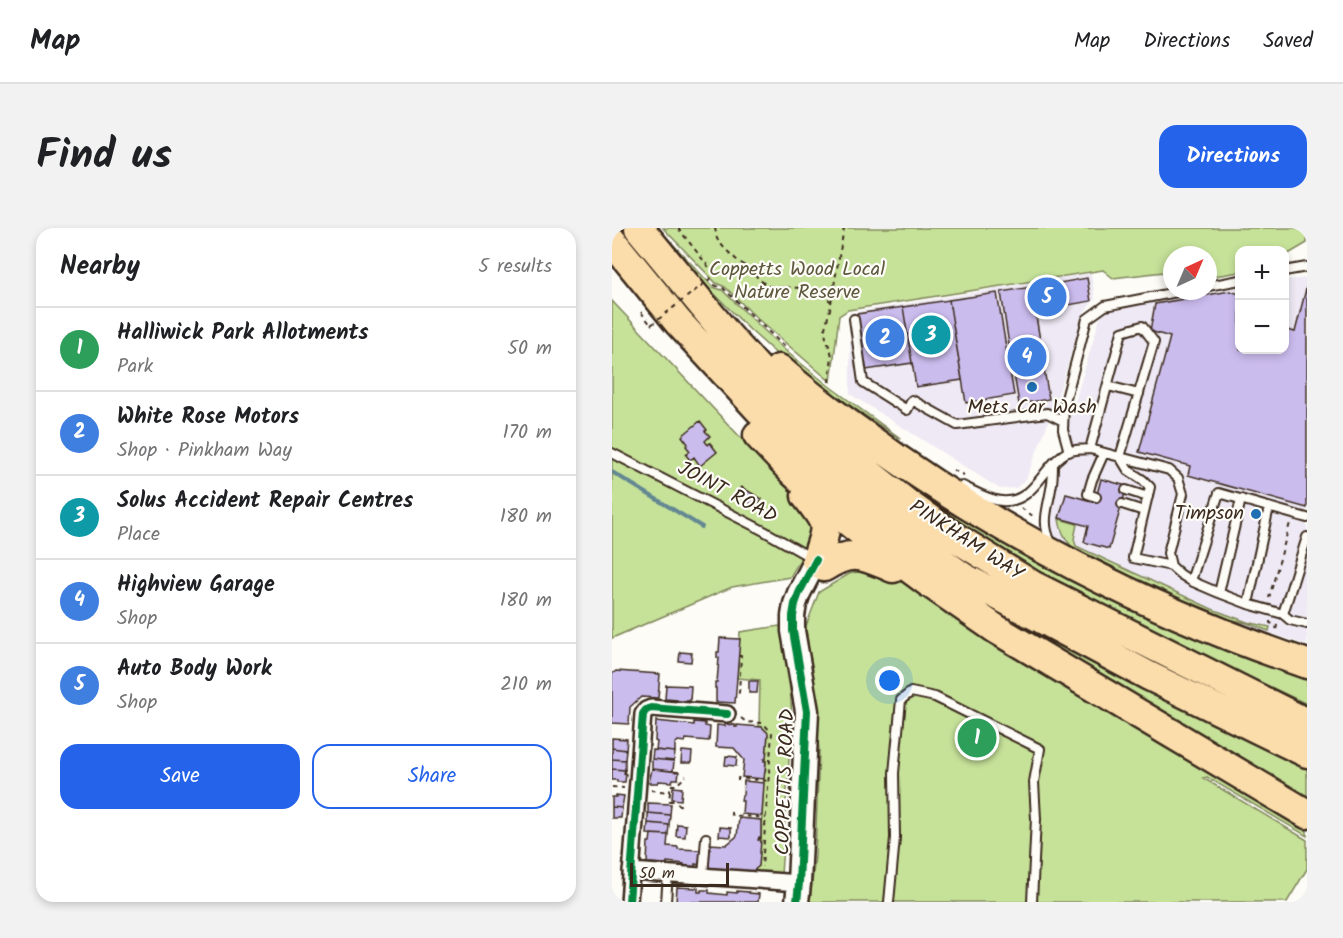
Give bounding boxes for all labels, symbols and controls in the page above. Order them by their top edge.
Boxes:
text: Map [30,19,81,64]
text: Map [1074,25,1110,58]
text: Directions [1143,25,1230,58]
text: Saved [1263,25,1313,58]
text: Find us [36,123,172,190]
button: Directions [1159,125,1307,188]
text: Nearby [60,246,140,288]
north arrow [1163,246,1217,300]
map controls [1235,246,1289,354]
button: + [1235,246,1289,300]
text: 5 results [478,251,552,283]
park label: Coppetts Wood Local Nature Reserve [709,254,885,309]
pin: 5 [1028,274,1066,320]
button: − [1235,300,1289,354]
pin: 3 [912,312,950,358]
text: Halliwick Park Allotments [117,316,369,351]
pin: 2 [866,316,904,360]
text: 1 [76,333,83,365]
text: 50 m [507,333,552,365]
pin: 4 [1008,334,1046,380]
text: Park [117,351,153,383]
marker: Mets Car Wash [1025,380,1039,394]
place label: Mets Car Wash [967,392,1097,424]
text: White Rose Motors [117,400,299,435]
text: 2 [74,417,85,449]
text: 170 m [503,417,552,449]
text: Shop · Pinkham Way [117,435,292,467]
street label: JOINT ROAD [671,453,783,533]
text: Solus Accident Repair Centres [117,484,413,519]
street label: PINKHAM WAY [902,492,1031,591]
place label: Timpson [1175,498,1244,530]
text: 3 [74,501,85,533]
text: 180 m [500,501,552,533]
marker: Timpson [1249,507,1263,521]
text: Place [117,519,160,551]
text: Highview Garage [117,568,275,603]
text: 4 [74,585,85,617]
text: 180 m [500,585,552,617]
text: Shop [117,603,157,635]
text: Auto Body Work [117,652,272,687]
your location [875,666,904,695]
text: 5 [74,669,85,701]
text: 210 m [500,669,552,701]
text: Shop [117,687,157,719]
street label: COPPETTS ROAD [767,708,805,856]
pin: 1 [958,716,997,760]
button: Save [60,744,300,809]
button: Share [312,744,552,809]
scale bar [630,860,729,888]
text: 50 m [639,861,675,886]

